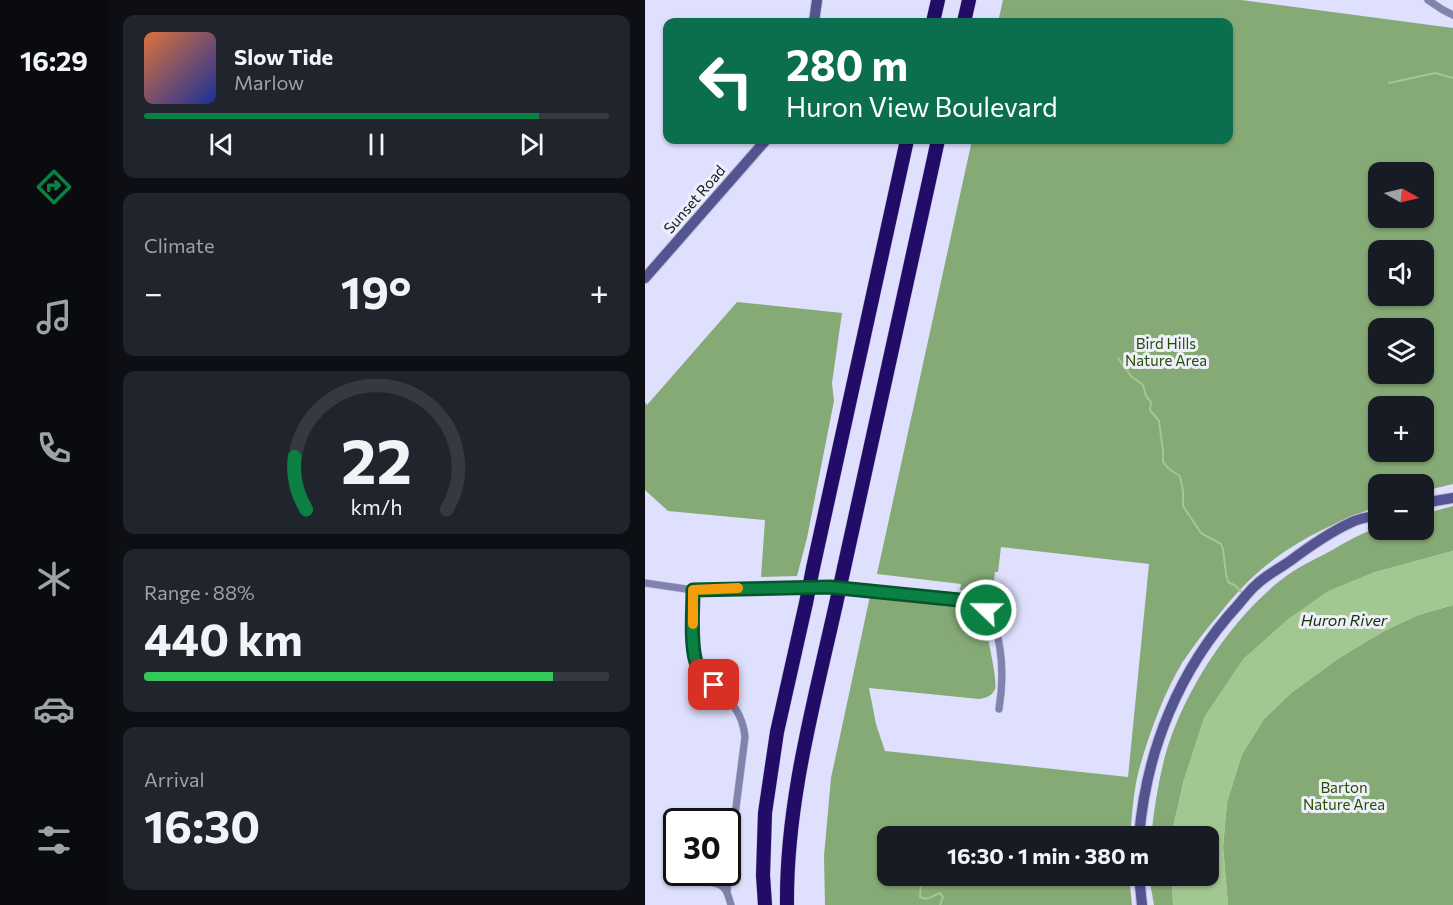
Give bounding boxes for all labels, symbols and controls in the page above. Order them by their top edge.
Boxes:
text: 280 m [786,38,908,90]
icon: left [687,42,765,120]
text: Slow Tide [234,43,333,70]
text: 16:29 [20,44,88,77]
text: Marlow [234,70,304,94]
text: Huron View Boulevard [786,90,1058,123]
icon: previous [205,128,238,161]
icon: pause [360,128,393,161]
icon: next [515,128,548,161]
street label: Sunset Road [660,161,728,237]
north arrow [1368,162,1434,228]
map controls [1368,162,1434,540]
icon: directions [33,166,75,208]
text: Climate [144,233,214,257]
button: sound [1368,240,1434,306]
text: 19° [341,263,411,318]
text: − [144,271,163,312]
text: + [590,271,609,312]
icon: music [33,296,75,338]
button: layers [1368,318,1434,384]
park label: Bird Hills Nature Area [1125,334,1207,369]
button: + [1368,396,1434,462]
text: 22 [341,421,412,497]
icon: phone [33,427,75,469]
button: − [1368,474,1434,540]
text: km/h [350,493,403,519]
icon: climate [33,558,75,600]
position arrow [954,578,1018,642]
text: Range · 88% [144,580,255,604]
text: 440 km [144,610,303,665]
water label: Huron River [1301,610,1388,629]
pin [688,659,739,710]
icon: arrive [697,668,730,701]
icon: car [33,688,75,730]
text: Arrival [144,767,205,791]
park label: Barton Nature Area [1303,778,1385,813]
text: 16:30 [144,797,260,852]
speed limit sign: 30 [663,808,741,886]
icon: filters [33,819,75,861]
text: 16:30 · 1 min · 380 m [947,842,1149,869]

